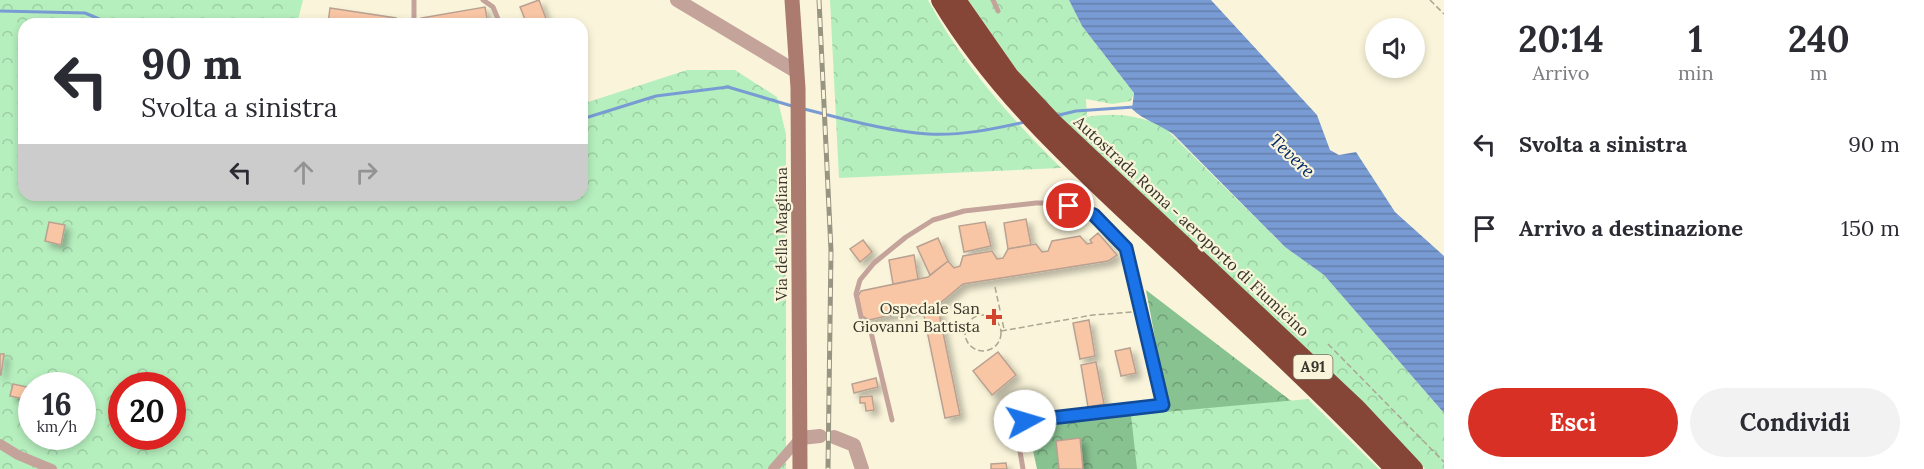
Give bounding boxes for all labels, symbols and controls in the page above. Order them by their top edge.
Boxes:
text: 20:14 [1518,16,1604,62]
text: 1 [1688,16,1703,62]
text: 240 [1788,16,1850,62]
map controls [1365,18,1425,78]
button: sound [1365,18,1425,78]
text: 90 m [141,37,242,91]
icon: left [42,42,120,120]
text: Arrivo [1532,60,1590,85]
text: min [1678,60,1714,85]
text: m [1810,60,1828,85]
text: Svolta a sinistra [141,90,338,124]
street label: Autostrada Roma - aeroporto di Fiumicino [1069,111,1314,341]
icon: left [1468,128,1501,161]
water label: Tevere [1265,129,1320,182]
text: Svolta a sinistra [1519,130,1687,158]
text: 90 m [1848,130,1900,158]
icon: left [224,156,257,189]
icon: ahead [287,156,320,189]
icon: right [350,156,383,189]
street label: Via della Magliana [771,167,791,302]
pin [1043,180,1094,231]
icon: arrive [1052,189,1085,222]
icon: arrive [1468,212,1501,245]
text: Arrivo a destinazione [1519,214,1743,242]
text: 150 m [1841,214,1900,242]
place label: Ospedale San Giovanni Battista [853,298,980,336]
marker: Ospedale San Giovanni Battista [985,308,1003,326]
road number: A91 [1294,355,1332,379]
speed limit sign: 20 [108,372,186,450]
text: 16 [42,385,72,423]
button: Esci [1468,388,1678,457]
button: Condividi [1690,388,1900,457]
position arrow [993,389,1057,453]
text: km/h [37,417,77,436]

